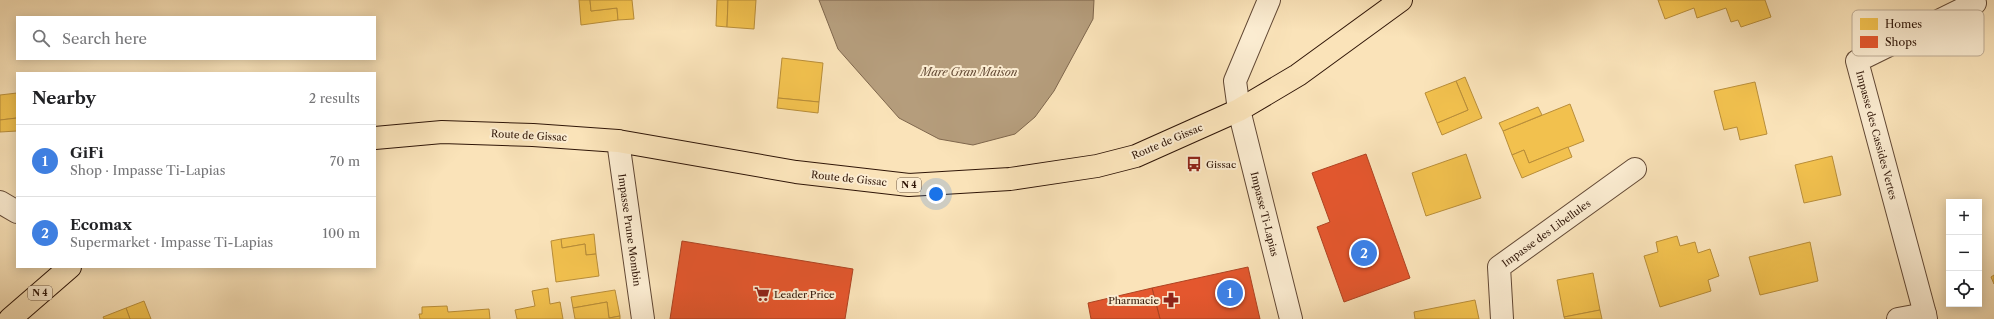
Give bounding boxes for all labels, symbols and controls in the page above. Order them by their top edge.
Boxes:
legend [1852,10,1984,56]
search box [16,16,376,60]
text: Homes [1885,17,1922,31]
icon: search [30,27,52,49]
text: Search here [62,29,147,48]
text: Shops [1885,35,1917,49]
water label: Mare Gran Maison [919,65,1018,79]
street label: Impasse des Cassides Vertes [1853,69,1900,201]
text: Nearby [32,88,96,108]
text: 2 results [309,90,360,106]
street label: Route de Gissac [1130,121,1205,162]
street label: Route de Gissac [491,127,567,144]
text: GiFi [70,143,104,162]
text: 1 [42,153,48,169]
text: 70 m [330,153,360,169]
bus stop icon: Gissac [1185,155,1203,173]
place label: Gissac [1206,158,1236,171]
text: Shop · Impasse Ti-Lapias [70,162,225,178]
street label: Route de Gissac [810,168,887,189]
street label: Impasse Ti-Lapias [1248,170,1281,258]
street label: Impasse Prune Mombin [615,173,644,288]
road number: N 4 [897,178,921,192]
your location [926,184,946,204]
street label: Impasse des Libellules [1499,197,1593,270]
map controls [1946,199,1982,307]
button: + [1946,199,1982,235]
text: Ecomax [70,215,132,234]
text: 2 [41,225,49,241]
text: 100 m [322,225,360,241]
text: Supermarket · Impasse Ti-Lapias [70,234,273,250]
button: − [1946,235,1982,271]
pin: 2 [1351,238,1377,268]
button: locate [1946,271,1982,307]
pin: 1 [1217,278,1243,308]
supermarket icon: Leader Price [753,285,771,303]
road number: N 4 [28,286,52,300]
place label: Leader Price [774,288,835,301]
pharmacy icon: Pharmacie [1162,291,1180,309]
place label: Pharmacie [1108,294,1159,307]

